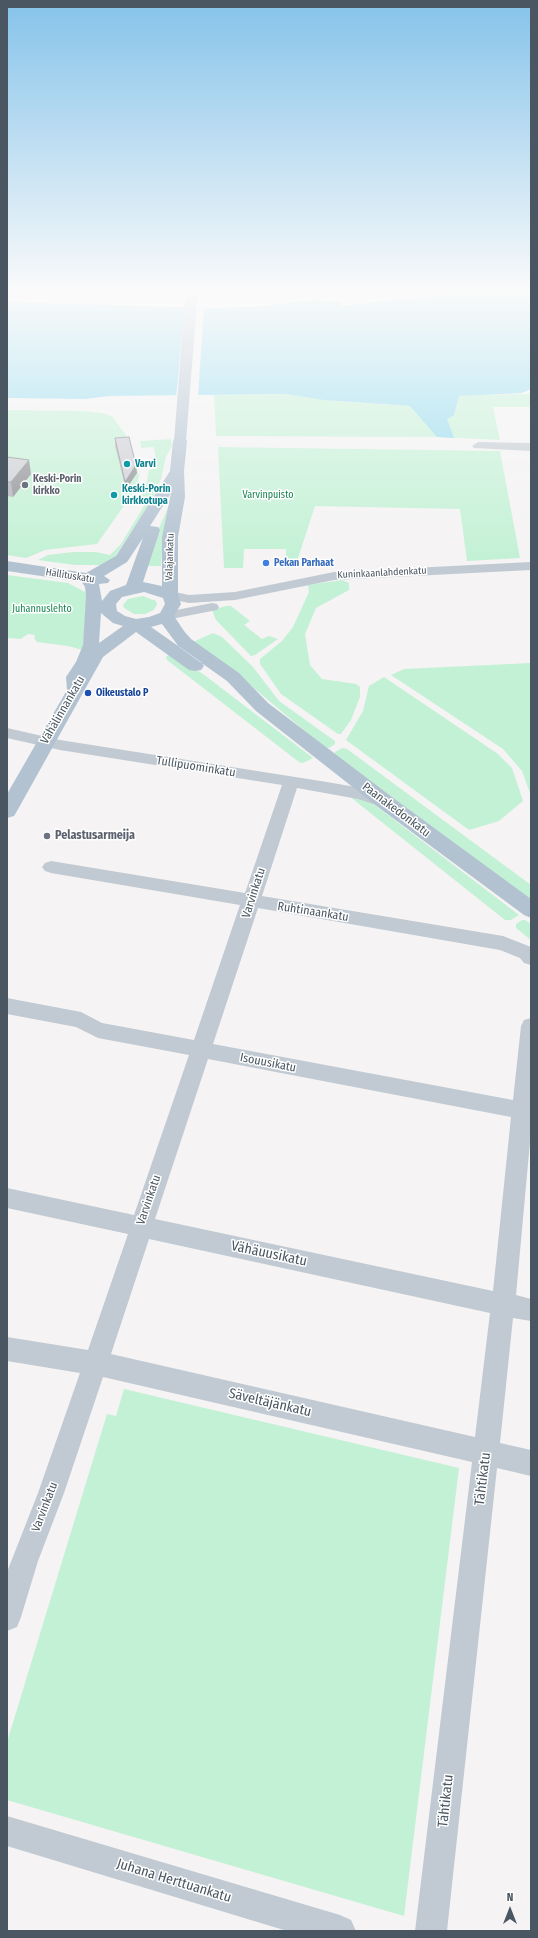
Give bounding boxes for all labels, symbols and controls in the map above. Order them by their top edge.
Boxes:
place label: Varvi [135,458,156,470]
marker: Varvi [122,459,132,469]
place label: Keski-Porin kirkko [33,473,81,496]
marker: Keski-Porin kirkko [20,480,30,490]
place label: Keski-Porin kirkkotupa [122,483,170,506]
park label: Varvinpuisto [242,489,294,501]
marker: Keski-Porin kirkkotupa [109,490,119,500]
street label: Valajankatu [163,533,177,581]
place label: Pekan Parhaat [274,557,334,569]
marker: Pekan Parhaat [261,558,271,568]
street label: Kuninkaanlahdenkatu [337,565,427,581]
street label: Hallituskatu [45,566,95,586]
park label: Juhannuslehto [12,603,72,615]
street label: Vähälinnankatu [38,673,88,747]
place label: Oikeustalo P [96,687,148,699]
marker: Oikeustalo P [83,688,93,698]
street label: Tullipuominkatu [155,754,237,780]
street label: Paanakedonkatu [359,780,433,840]
place label: Pelastusarmeija [55,829,135,843]
marker: Pelastusarmeija [42,831,52,841]
street label: Varvinkatu [239,866,269,920]
street label: Ruhtinaankatu [276,899,350,925]
street label: Isouusikatu [239,1051,297,1075]
street label: Varvinkatu [134,1173,164,1227]
street label: Vähäuusikatu [230,1238,308,1270]
street label: Säveltäjänkatu [227,1385,313,1421]
street label: Tähtikatu [471,1452,495,1506]
street label: Varvinkatu [29,1480,61,1534]
street label: Tähtikatu [435,1774,457,1828]
street label: Juhana Herttuankatu [115,1856,233,1906]
north arrow [490,1890,530,1930]
text: N [507,1891,513,1904]

